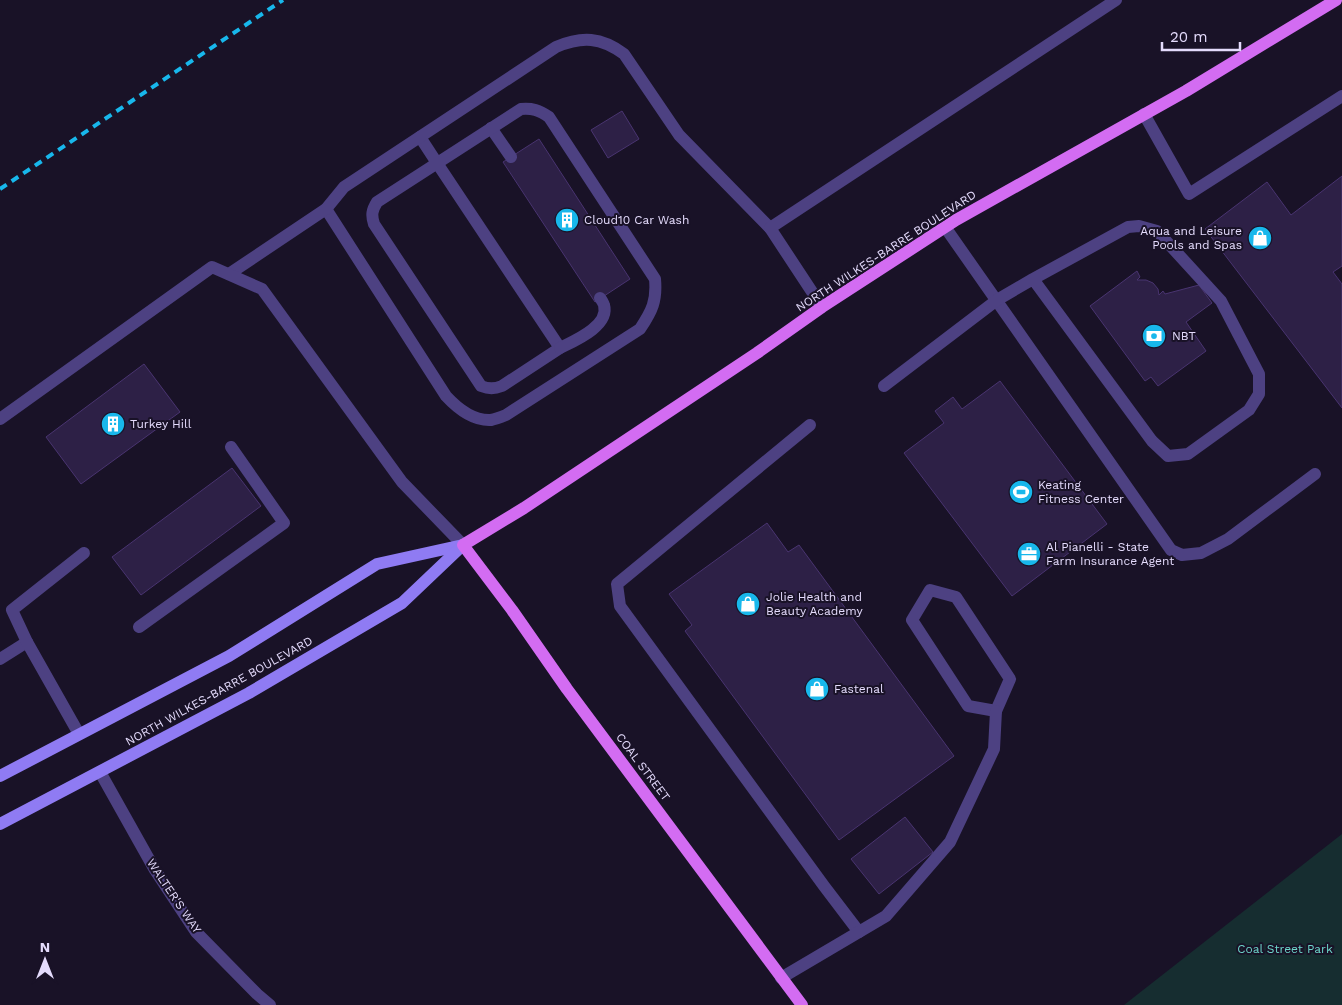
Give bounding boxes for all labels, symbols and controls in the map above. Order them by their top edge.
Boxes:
scale bar [1162,20,1240,52]
text: 20 m [1170,28,1208,46]
street label: NORTH WILKES-BARRE BOULEVARD [793,187,979,315]
building icon: Cloud10 Car Wash [554,207,580,233]
place label: Cloud10 Car Wash [584,213,689,227]
place label: Aqua and Leisure Pools and Spas [1140,224,1242,252]
shop icon: Aqua and Leisure Pools and Spas [1247,225,1273,251]
bank icon: NBT [1141,323,1167,349]
place label: NBT [1172,329,1196,343]
building icon: Turkey Hill [100,411,126,437]
place label: Turkey Hill [130,417,192,431]
place label: Keating Fitness Center [1038,478,1124,506]
sports icon: Keating Fitness Center [1008,479,1034,505]
place label: Al Pianelli - State Farm Insurance Agent [1046,540,1174,568]
office icon: Al Pianelli - State Farm Insurance Agent [1016,541,1042,567]
place label: Jolie Health and Beauty Academy [766,590,864,618]
shop icon: Jolie Health and Beauty Academy [735,591,761,617]
street label: NORTH WILKES-BARRE BOULEVARD [123,633,315,749]
shop icon: Fastenal [804,676,830,702]
place label: Fastenal [834,682,884,696]
street label: COAL STREET [613,730,673,804]
street label: WALTER'S WAY [144,856,204,936]
north arrow [20,935,70,985]
text: N [40,939,50,955]
park label: Coal Street Park [1237,942,1333,956]

